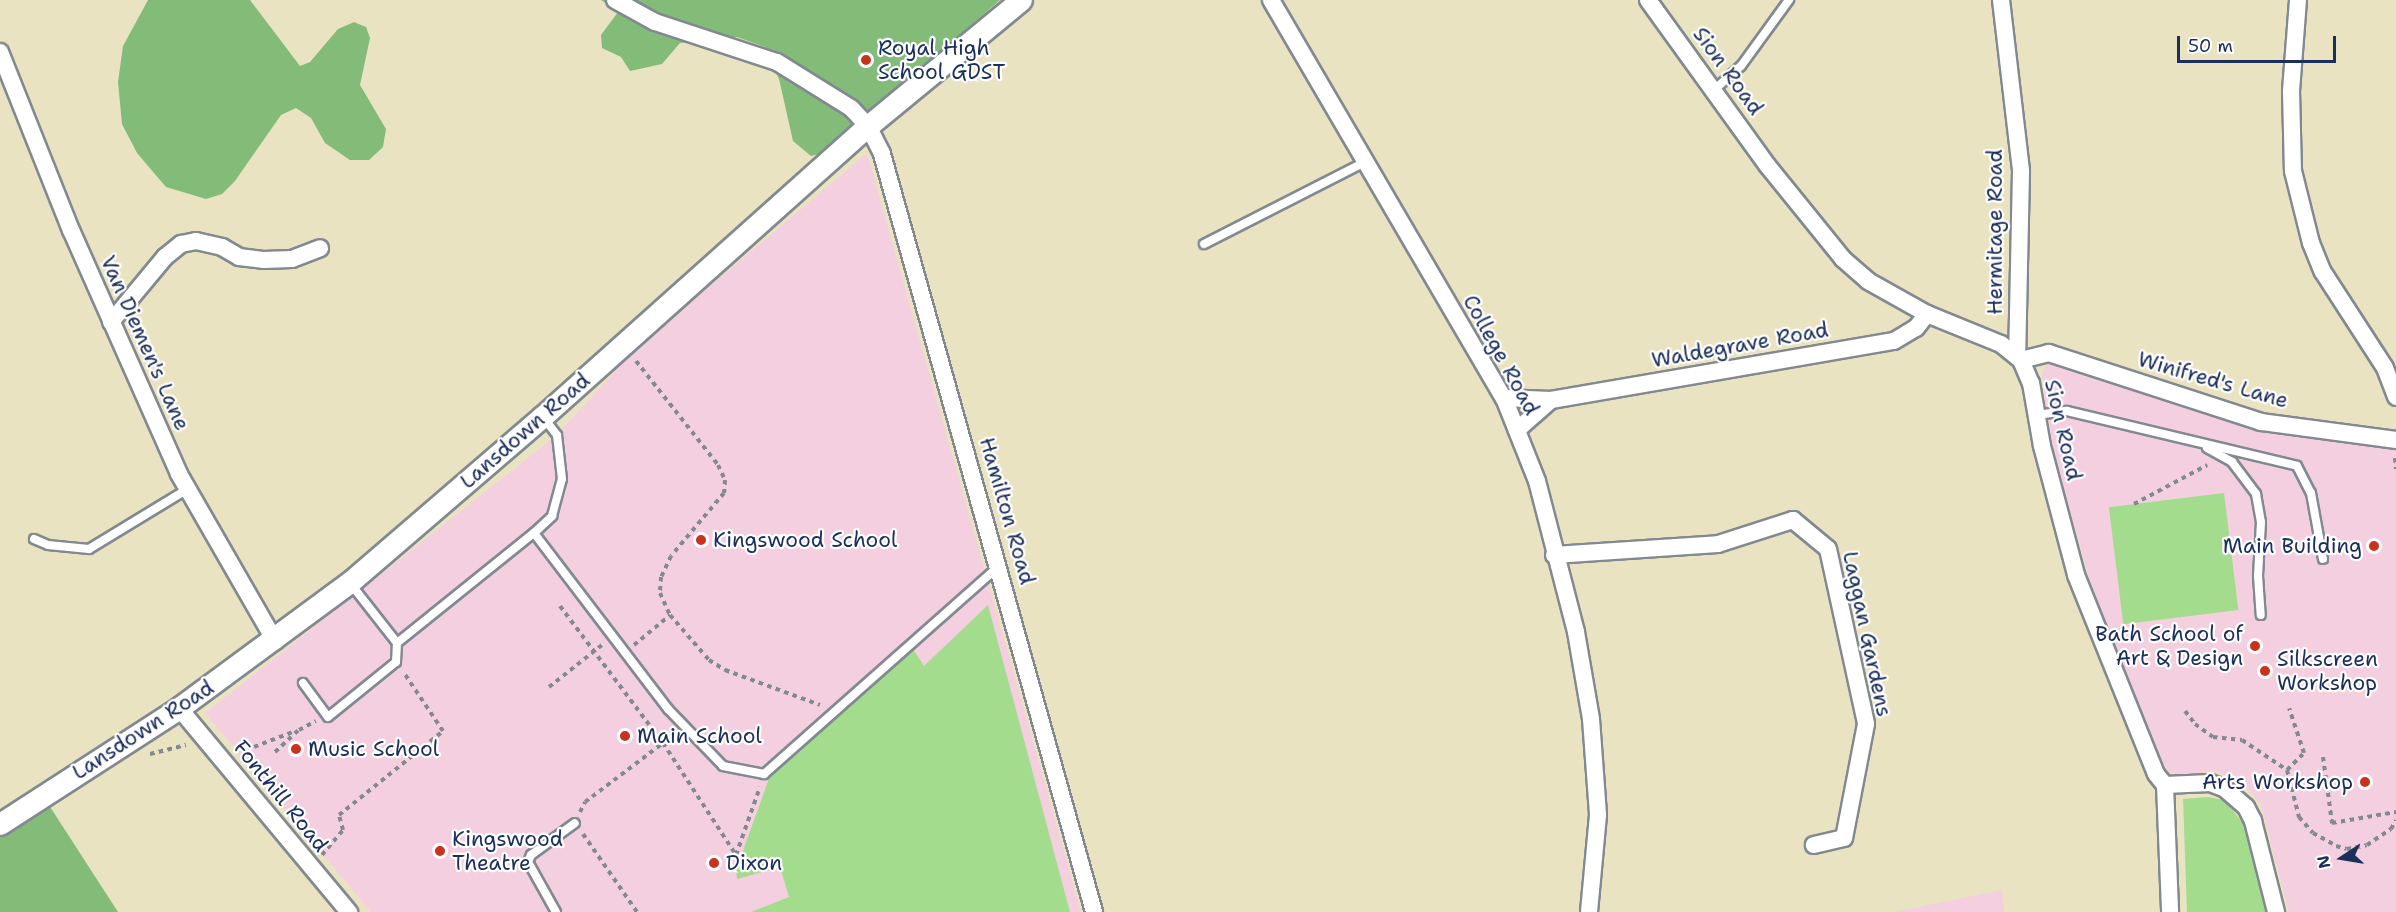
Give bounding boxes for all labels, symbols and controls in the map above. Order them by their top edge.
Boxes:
street label: Sion Road [1688,22,1768,120]
scale bar [2180,24,2339,62]
text: 50 m [2188,34,2233,58]
place label: Royal High School GDST [878,35,1005,85]
marker: Royal High School GDST [859,53,873,67]
street label: Hermitage Road [1982,149,2008,315]
street label: Van Diemen's Lane [95,252,195,434]
street label: College Road [1458,290,1544,420]
street label: Waldegrave Road [1650,317,1830,373]
street label: Winifred's Lane [2135,347,2291,413]
street label: Lansdown Road [455,368,595,494]
street label: Sion Road [2039,377,2087,483]
street label: Hamilton Road [974,435,1040,587]
place label: Kingswood School [713,527,897,553]
marker: Kingswood School [694,533,708,547]
place label: Main Building [2223,533,2362,559]
marker: Main Building [2367,539,2381,553]
street label: Laggan Gardens [1837,549,1897,719]
place label: Bath School of Art & Design [2095,621,2243,671]
marker: Bath School of Art & Design [2248,639,2262,653]
place label: Silkscreen Workshop [2277,646,2378,696]
marker: Silkscreen Workshop [2258,664,2272,678]
street label: Lansdown Road [68,675,218,785]
place label: Main School [637,723,762,749]
marker: Main School [618,729,632,743]
street label: Fonthill Road [228,735,334,857]
place label: Music School [308,736,439,762]
marker: Music School [289,742,303,756]
place label: Arts Workshop [2202,769,2353,795]
marker: Arts Workshop [2358,775,2372,789]
place label: Kingswood Theatre [452,826,563,876]
north arrow [2312,828,2372,888]
marker: Kingswood Theatre [433,844,447,858]
place label: Dixon [726,850,782,876]
text: N [2312,853,2335,870]
marker: Dixon [707,856,721,870]

